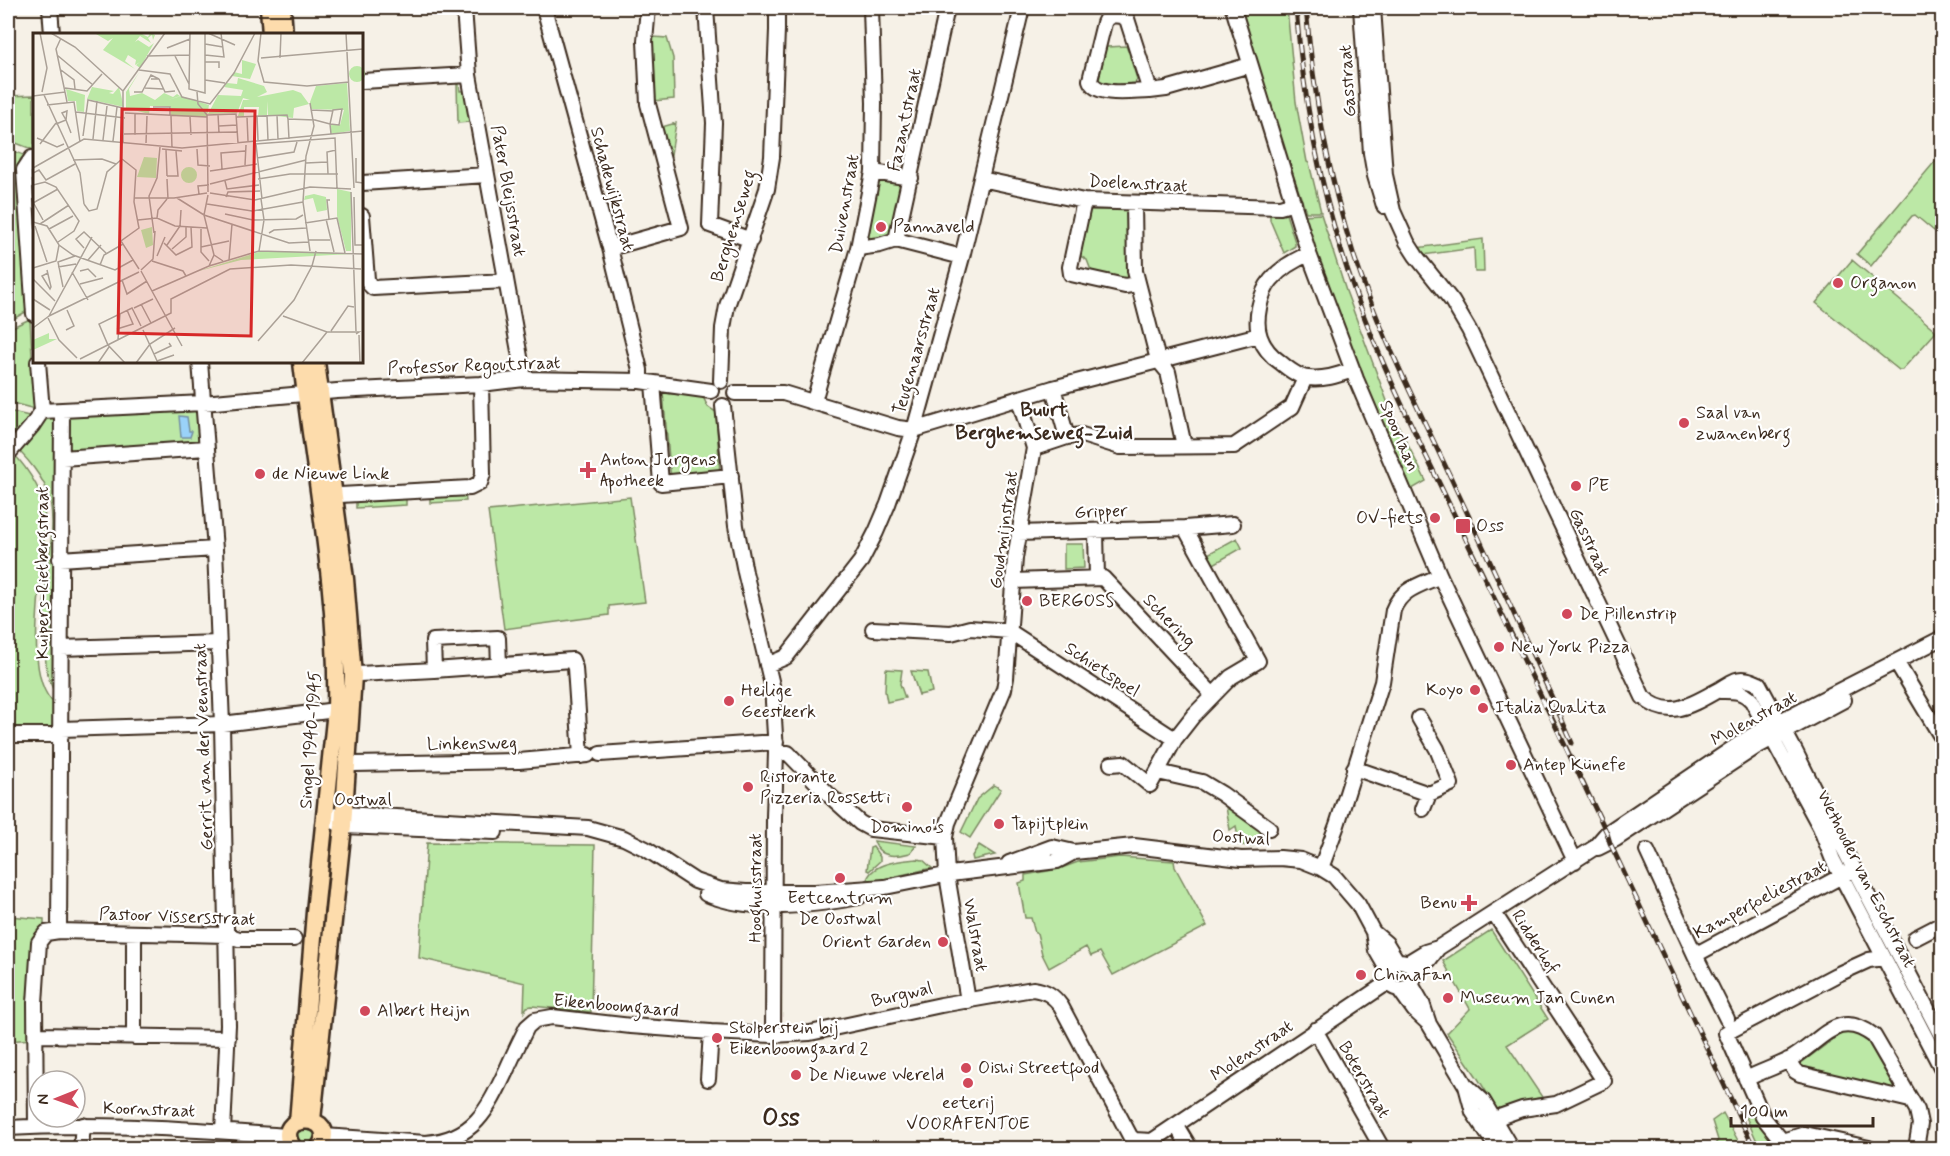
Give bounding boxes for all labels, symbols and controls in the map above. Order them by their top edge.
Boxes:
inset map [33,33,363,363]
street label: Gasstraat [1333,44,1363,118]
street label: Fazantstraat [882,66,928,174]
street label: Pater Bleijsstraat [485,123,531,259]
street label: Schadewijkstraat [584,124,640,254]
street label: Duivenstraat [824,152,866,256]
street label: Berghemseweg [706,167,764,286]
street label: Doelenstraat [1088,169,1188,199]
place label: Pannaveld [893,215,975,239]
marker: Pannaveld [874,220,888,234]
place label: Organon [1850,271,1916,297]
marker: Organon [1831,276,1845,290]
street label: Teugenaarsstraat [887,284,949,418]
street label: Professor Regoutstraat [387,351,561,382]
district label: Buurt Berghemseweg-Zuid [955,397,1133,449]
street label: Spoorlaan [1373,397,1425,475]
place label: Saal van zwanenberg [1696,401,1791,448]
marker: Saal van zwanenberg [1677,416,1691,430]
place label: Anton Jurgens Apotheek [600,448,716,494]
place label: de Nieuwe Link [272,462,389,486]
marker: Anton Jurgens Apotheek [581,463,595,477]
marker: de Nieuwe Link [253,467,267,481]
street label: Goudmijnstraat [984,469,1024,591]
place label: PE [1588,474,1609,498]
marker: PE [1569,479,1583,493]
street label: Kuipers-Rietbergstraat [31,486,57,660]
street label: Gripper [1074,499,1129,525]
street label: Gasstraat [1563,504,1615,580]
place label: OV-fiets [1356,506,1423,530]
marker: OV-fiets [1428,511,1442,525]
place label: Oss [1476,514,1504,538]
marker: Oss [1454,517,1472,535]
place label: BERGOSS [1039,589,1114,613]
street label: Schering [1137,589,1201,654]
marker: BERGOSS [1020,594,1034,608]
place label: De Pillenstrip [1579,602,1677,626]
marker: De Pillenstrip [1560,607,1574,621]
place label: New York Pizza [1511,635,1630,659]
street label: Schietspoel [1060,637,1144,703]
marker: New York Pizza [1492,640,1506,654]
street label: Gerrit van der Veenstraat [188,643,220,851]
street label: Singel 1940-1945 [294,670,329,810]
place label: Koyo [1426,678,1463,702]
place label: Heilige Geestkerk [741,679,816,724]
marker: Koyo [1468,683,1482,697]
street label: Molenstraat [1707,685,1801,752]
marker: Heilige Geestkerk [722,694,736,708]
place label: Italia Qualita [1495,696,1607,720]
marker: Italia Qualita [1476,701,1490,715]
street label: Linkensweg [427,731,517,757]
place label: Antep Künefe [1523,753,1626,777]
marker: Antep Künefe [1504,758,1518,772]
place label: Ristorante Pizzeria Rossetti [760,765,890,810]
marker: Ristorante Pizzeria Rossetti [741,780,755,794]
street label: Wethouder van Eschstraat [1811,786,1921,972]
street label: Oostwal [334,788,392,812]
marker: Domino's [900,800,914,814]
place label: Tapijtplein [1011,812,1089,836]
place label: Domino's [870,815,944,839]
marker: Tapijtplein [992,817,1006,831]
street label: Oostwal [1211,824,1271,852]
street label: Hooghuisstraat [744,833,770,943]
street label: Kamperfoeliestraat [1689,855,1832,947]
marker: Eetcentrum De Oostwal [833,871,847,885]
place label: Eetcentrum De Oostwal [787,886,893,931]
place label: Benu [1420,891,1457,915]
street label: Walstraat [957,896,993,974]
marker: Benu [1462,896,1476,910]
street label: Pastoor Vissersstraat [98,902,256,932]
street label: Ridderhof [1505,905,1565,979]
place label: Orient Garden [822,930,931,954]
marker: Orient Garden [936,935,950,949]
place label: ChinaFan [1373,963,1452,987]
marker: ChinaFan [1354,968,1368,982]
street label: Burgwal [869,976,935,1015]
place label: Museum Jan Cunen [1460,986,1615,1010]
street label: Eikenboomgaard [552,989,680,1025]
marker: Museum Jan Cunen [1441,991,1455,1005]
place label: Albert Heijn [377,999,470,1023]
marker: Albert Heijn [358,1004,372,1018]
street label: Molenstraat [1206,1014,1298,1087]
place label: Stolperstein bij Eikenboomgaard 2 [729,1016,869,1063]
marker: Stolperstein bij Eikenboomgaard 2 [710,1031,724,1045]
street label: Boterstraat [1332,1037,1396,1123]
place label: Oishi Streetfood [978,1056,1099,1082]
marker: Oishi Streetfood [959,1061,973,1075]
place label: De Nieuwe Wereld [808,1063,944,1087]
marker: De Nieuwe Wereld [789,1068,803,1082]
north arrow [27,1069,87,1129]
marker: eeterij VOORAFENTOE [961,1076,975,1090]
scale bar [1731,1090,1874,1128]
place label: eeterij VOORAFENTOE [906,1091,1030,1136]
text: N [33,1094,54,1105]
street label: Koornstraat [102,1096,196,1124]
text: 100 m [1740,1100,1788,1124]
district label: Oss [762,1103,800,1134]

